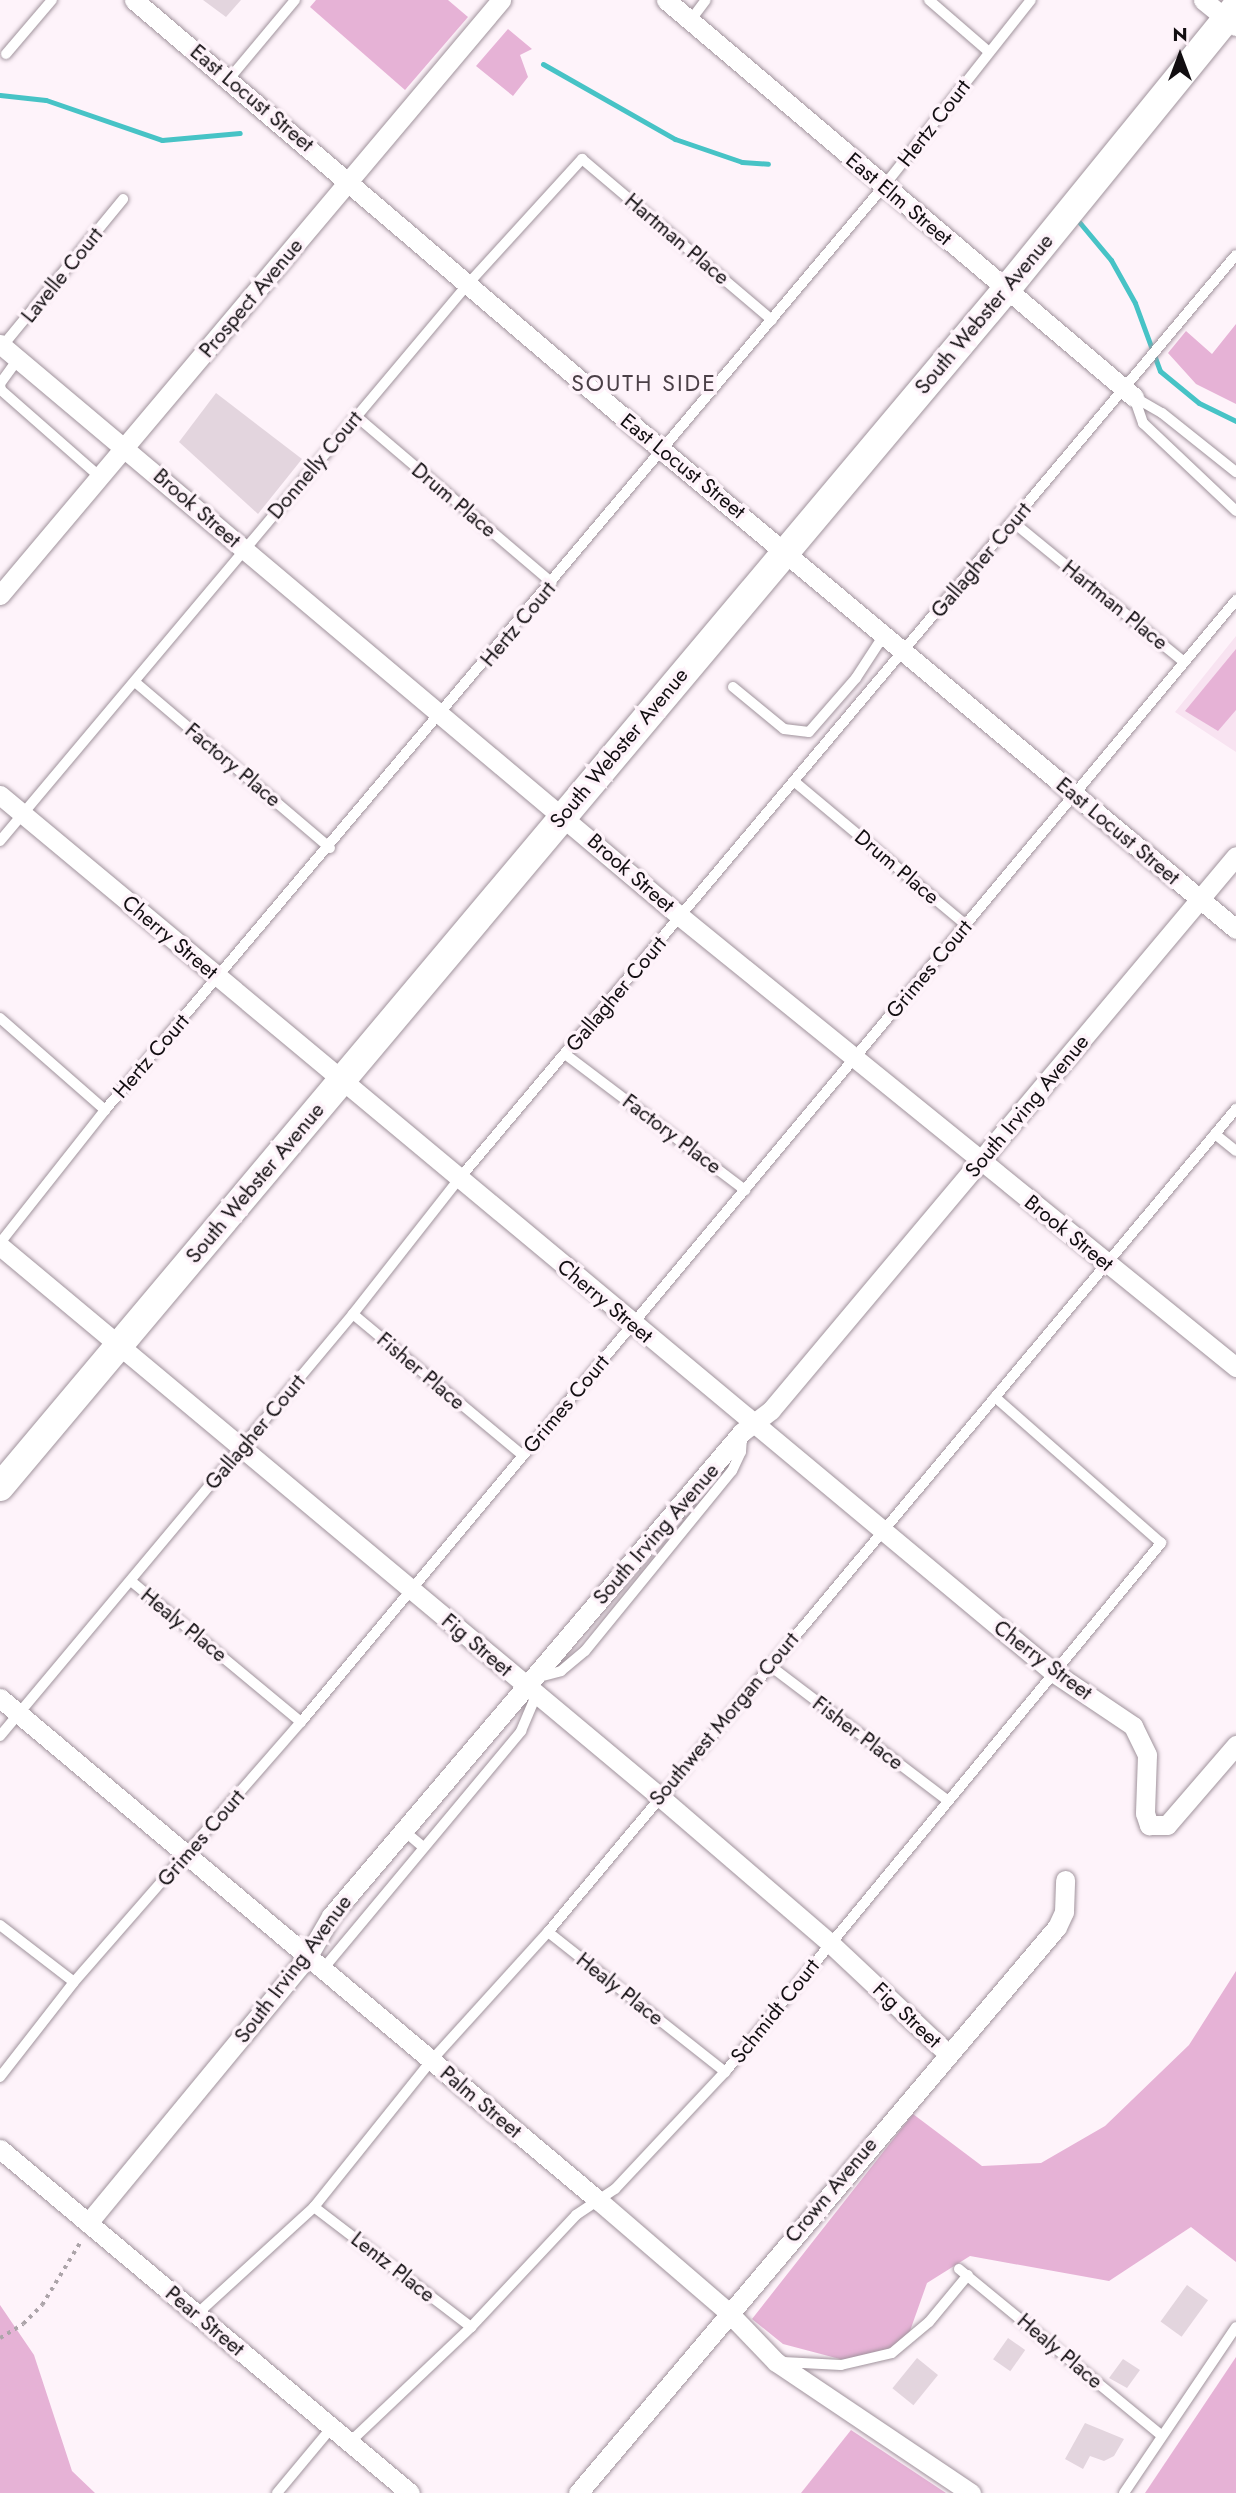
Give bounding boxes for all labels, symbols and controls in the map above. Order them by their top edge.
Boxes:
north arrow [1145,21,1215,91]
text: N [1172,21,1188,48]
street label: East Locust Street [185,39,319,157]
street label: Hertz Court [892,75,976,171]
street label: East Elm Street [841,147,957,251]
street label: Hartman Place [620,188,734,290]
street label: Lavelle Court [16,222,108,328]
street label: South Webster Avenue [910,229,1058,399]
street label: Prospect Avenue [194,233,308,363]
district label: SOUTH SIDE [572,369,716,397]
street label: Donnelly Court [263,406,367,524]
street label: East Locust Street [615,408,751,524]
street label: Drum Place [407,457,501,543]
street label: Brook Street [148,463,246,553]
street label: Gallagher Court [926,497,1036,623]
street label: Hartman Place [1057,555,1173,655]
street label: Hertz Court [475,576,561,672]
street label: South Webster Avenue [545,663,693,833]
street label: Factory Place [180,718,286,812]
street label: East Locust Street [1051,772,1185,890]
street label: Drum Place [850,824,944,910]
street label: Brook Street [582,828,680,918]
street label: Cherry Street [117,890,223,984]
street label: Grimes Court [881,915,977,1023]
street label: Gallagher Court [561,931,671,1057]
street label: Hertz Court [108,1009,194,1103]
street label: South Irving Avenue [960,1029,1094,1183]
street label: Factory Place [618,1089,726,1179]
street label: South Webster Avenue [181,1098,329,1268]
street label: Brook Street [1019,1189,1119,1277]
street label: Cherry Street [552,1254,658,1348]
street label: Fisher Place [372,1327,470,1415]
street label: Grimes Court [518,1350,614,1458]
street label: Gallagher Court [200,1369,310,1495]
street label: South Irving Avenue [588,1458,724,1610]
street label: Healy Place [136,1583,232,1667]
street label: Fig Street [437,1608,517,1682]
street label: Cherry Street [989,1615,1097,1705]
street label: Southwest Morgan Court [644,1627,804,1811]
street label: Fisher Place [808,1691,908,1775]
street label: Grimes Court [152,1784,250,1892]
street label: South Irving Avenue [229,1890,357,2048]
street label: Healy Place [571,1947,669,2031]
street label: Schmidt Court [725,1954,825,2068]
street label: Fig Street [868,1977,946,2053]
street label: Palm Street [435,2061,527,2143]
street label: Crown Avenue [780,2132,882,2248]
street label: Lentz Place [346,2226,440,2308]
street label: Pear Street [160,2281,250,2361]
street label: Healy Place [1012,2308,1108,2394]

